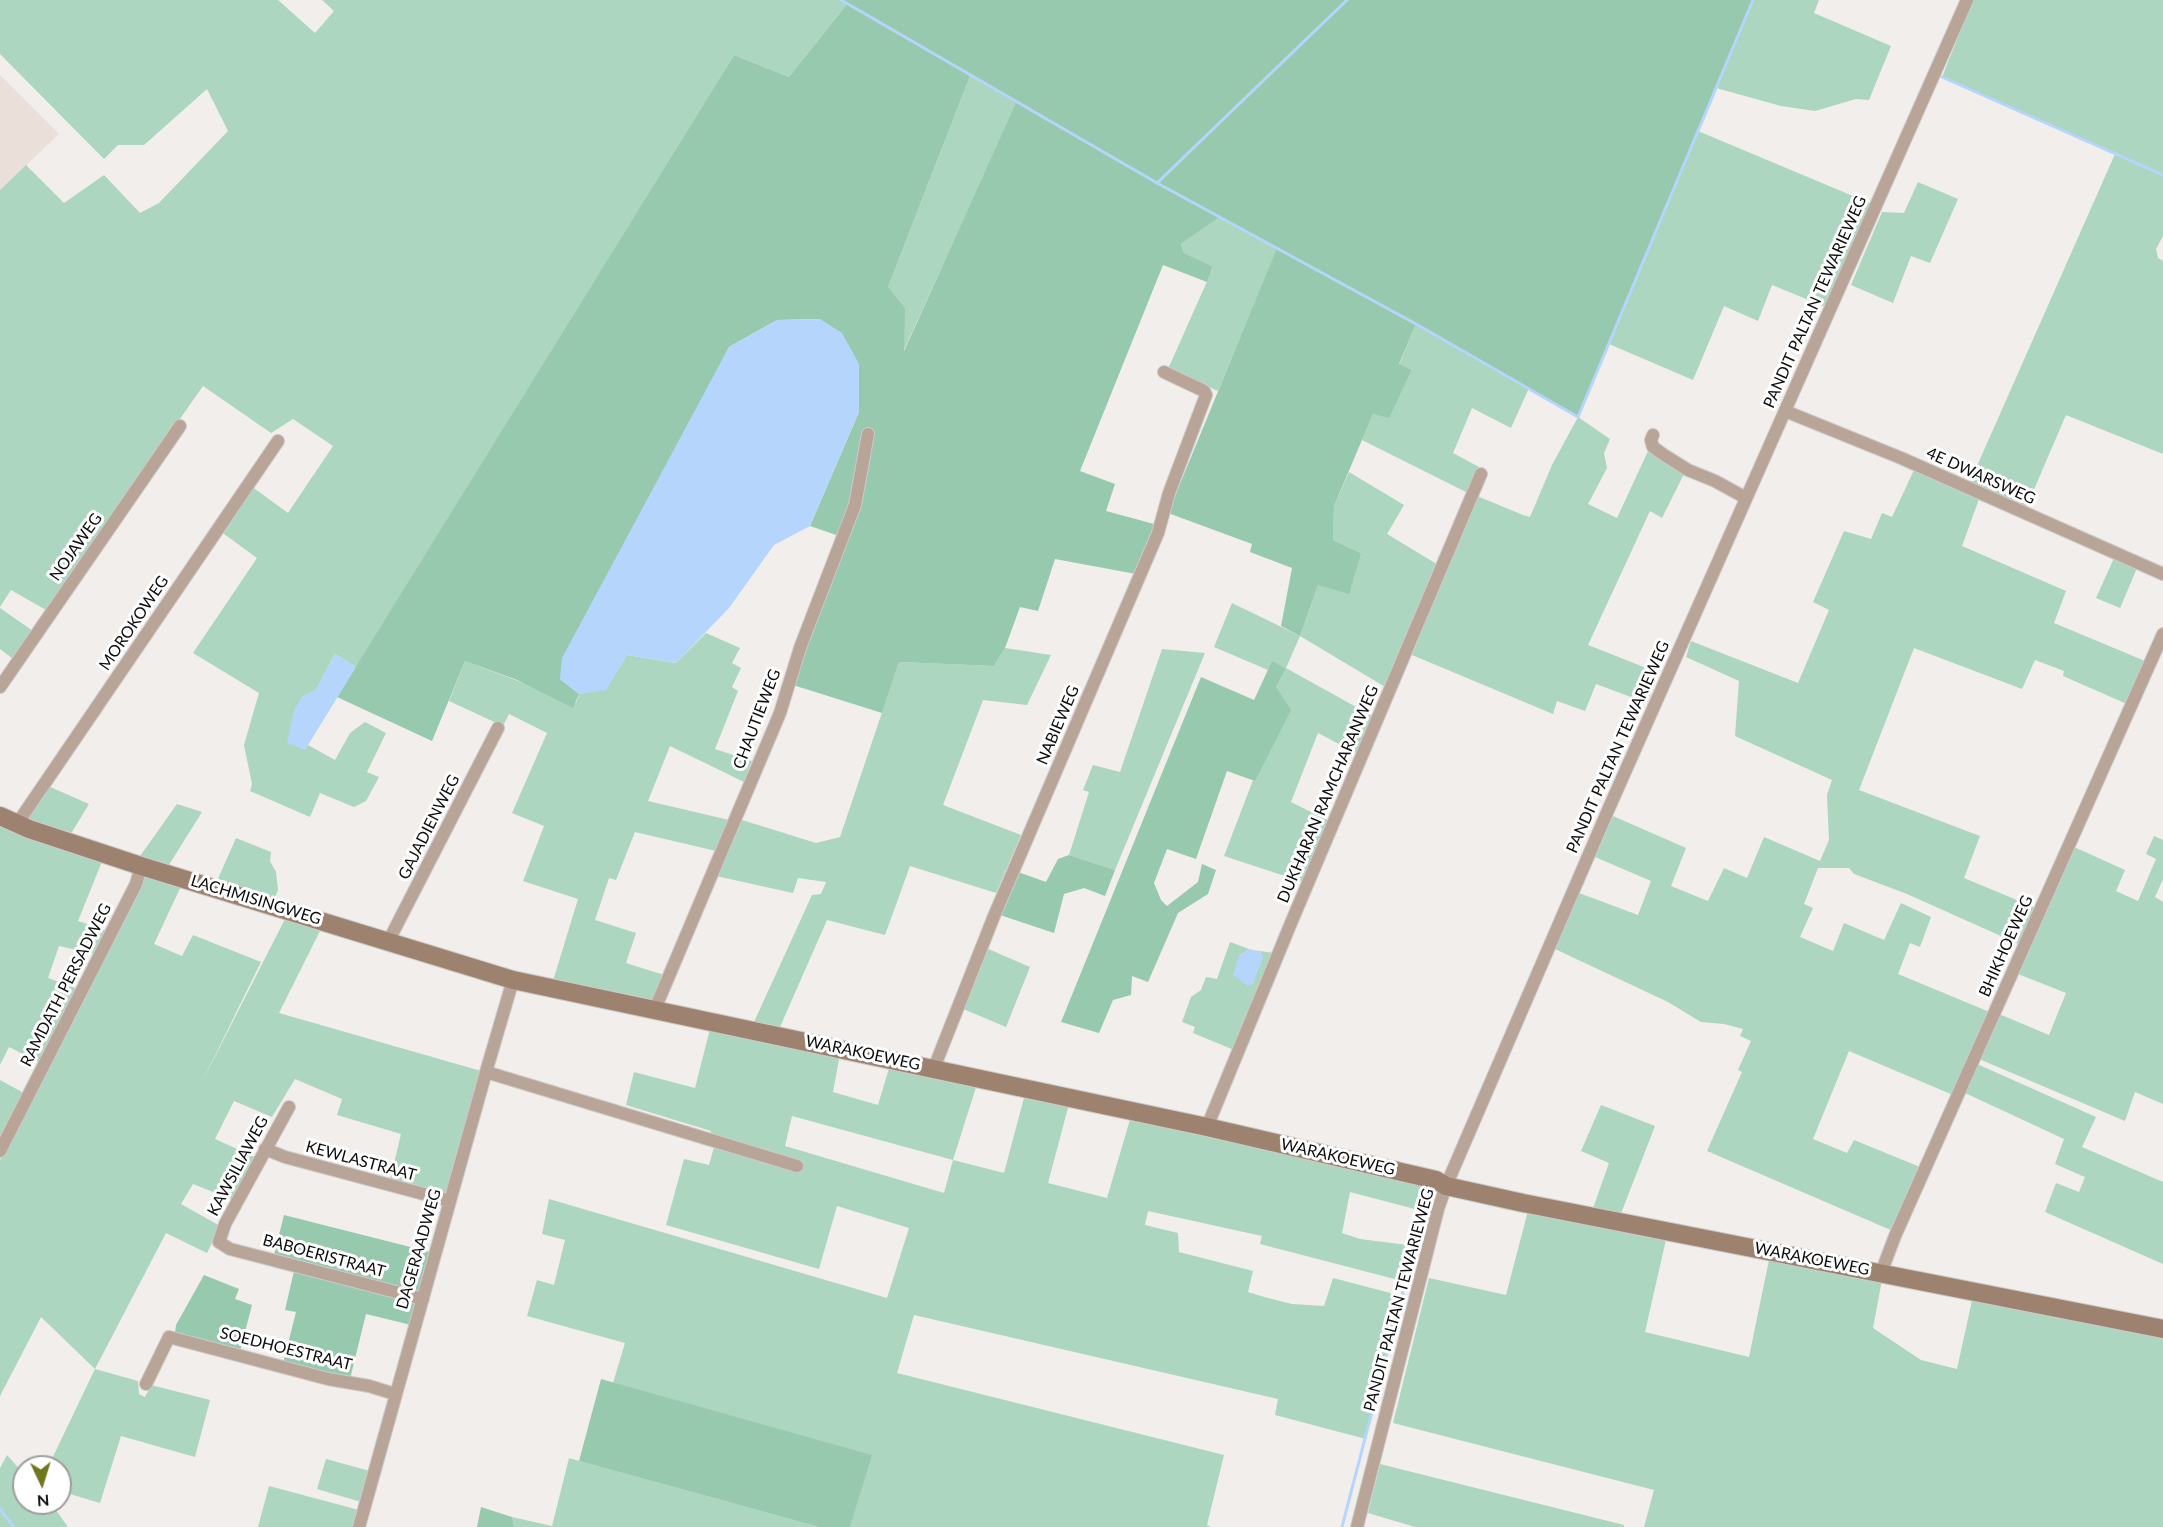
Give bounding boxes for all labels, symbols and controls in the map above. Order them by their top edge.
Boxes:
street label: PANDIT PALTAN TEWARIEWEG [1759,193,1871,411]
street label: 4E DWARSWEG [1924,443,2038,509]
street label: NOJAWEG [46,509,106,585]
street label: MOROKOWEG [95,572,173,674]
street label: PANDIT PALTAN TEWARIEWEG [1562,638,1674,856]
street label: CHAUTIEWEG [729,666,785,772]
street label: NABIEWEG [1033,682,1083,768]
street label: DUKHARAN RAMCHARANWEG [1273,682,1383,906]
street label: GAJADIENWEG [394,771,464,883]
street label: LACHMISINGWEG [189,871,323,929]
street label: BHIKHOEWEG [1975,892,2037,1000]
street label: RAMDATH PERSADWEG [16,900,116,1070]
street label: WARAKOEWEG [804,1031,922,1075]
street label: KAWSILIAWEG [204,1113,272,1219]
street label: WARAKOEWEG [1279,1135,1397,1179]
street label: KEWLASTRAAT [304,1137,418,1185]
street label: PANDIT PALTAN TEWARIEWEG [1360,1186,1438,1414]
street label: DAGERAADWEG [393,1187,445,1311]
street label: BABOERISTRAAT [261,1230,387,1282]
street label: WARAKOEWEG [1753,1238,1871,1280]
street label: SOEDHOESTRAAT [218,1323,354,1375]
north arrow [12,1455,72,1515]
text: N [36,1492,50,1511]

